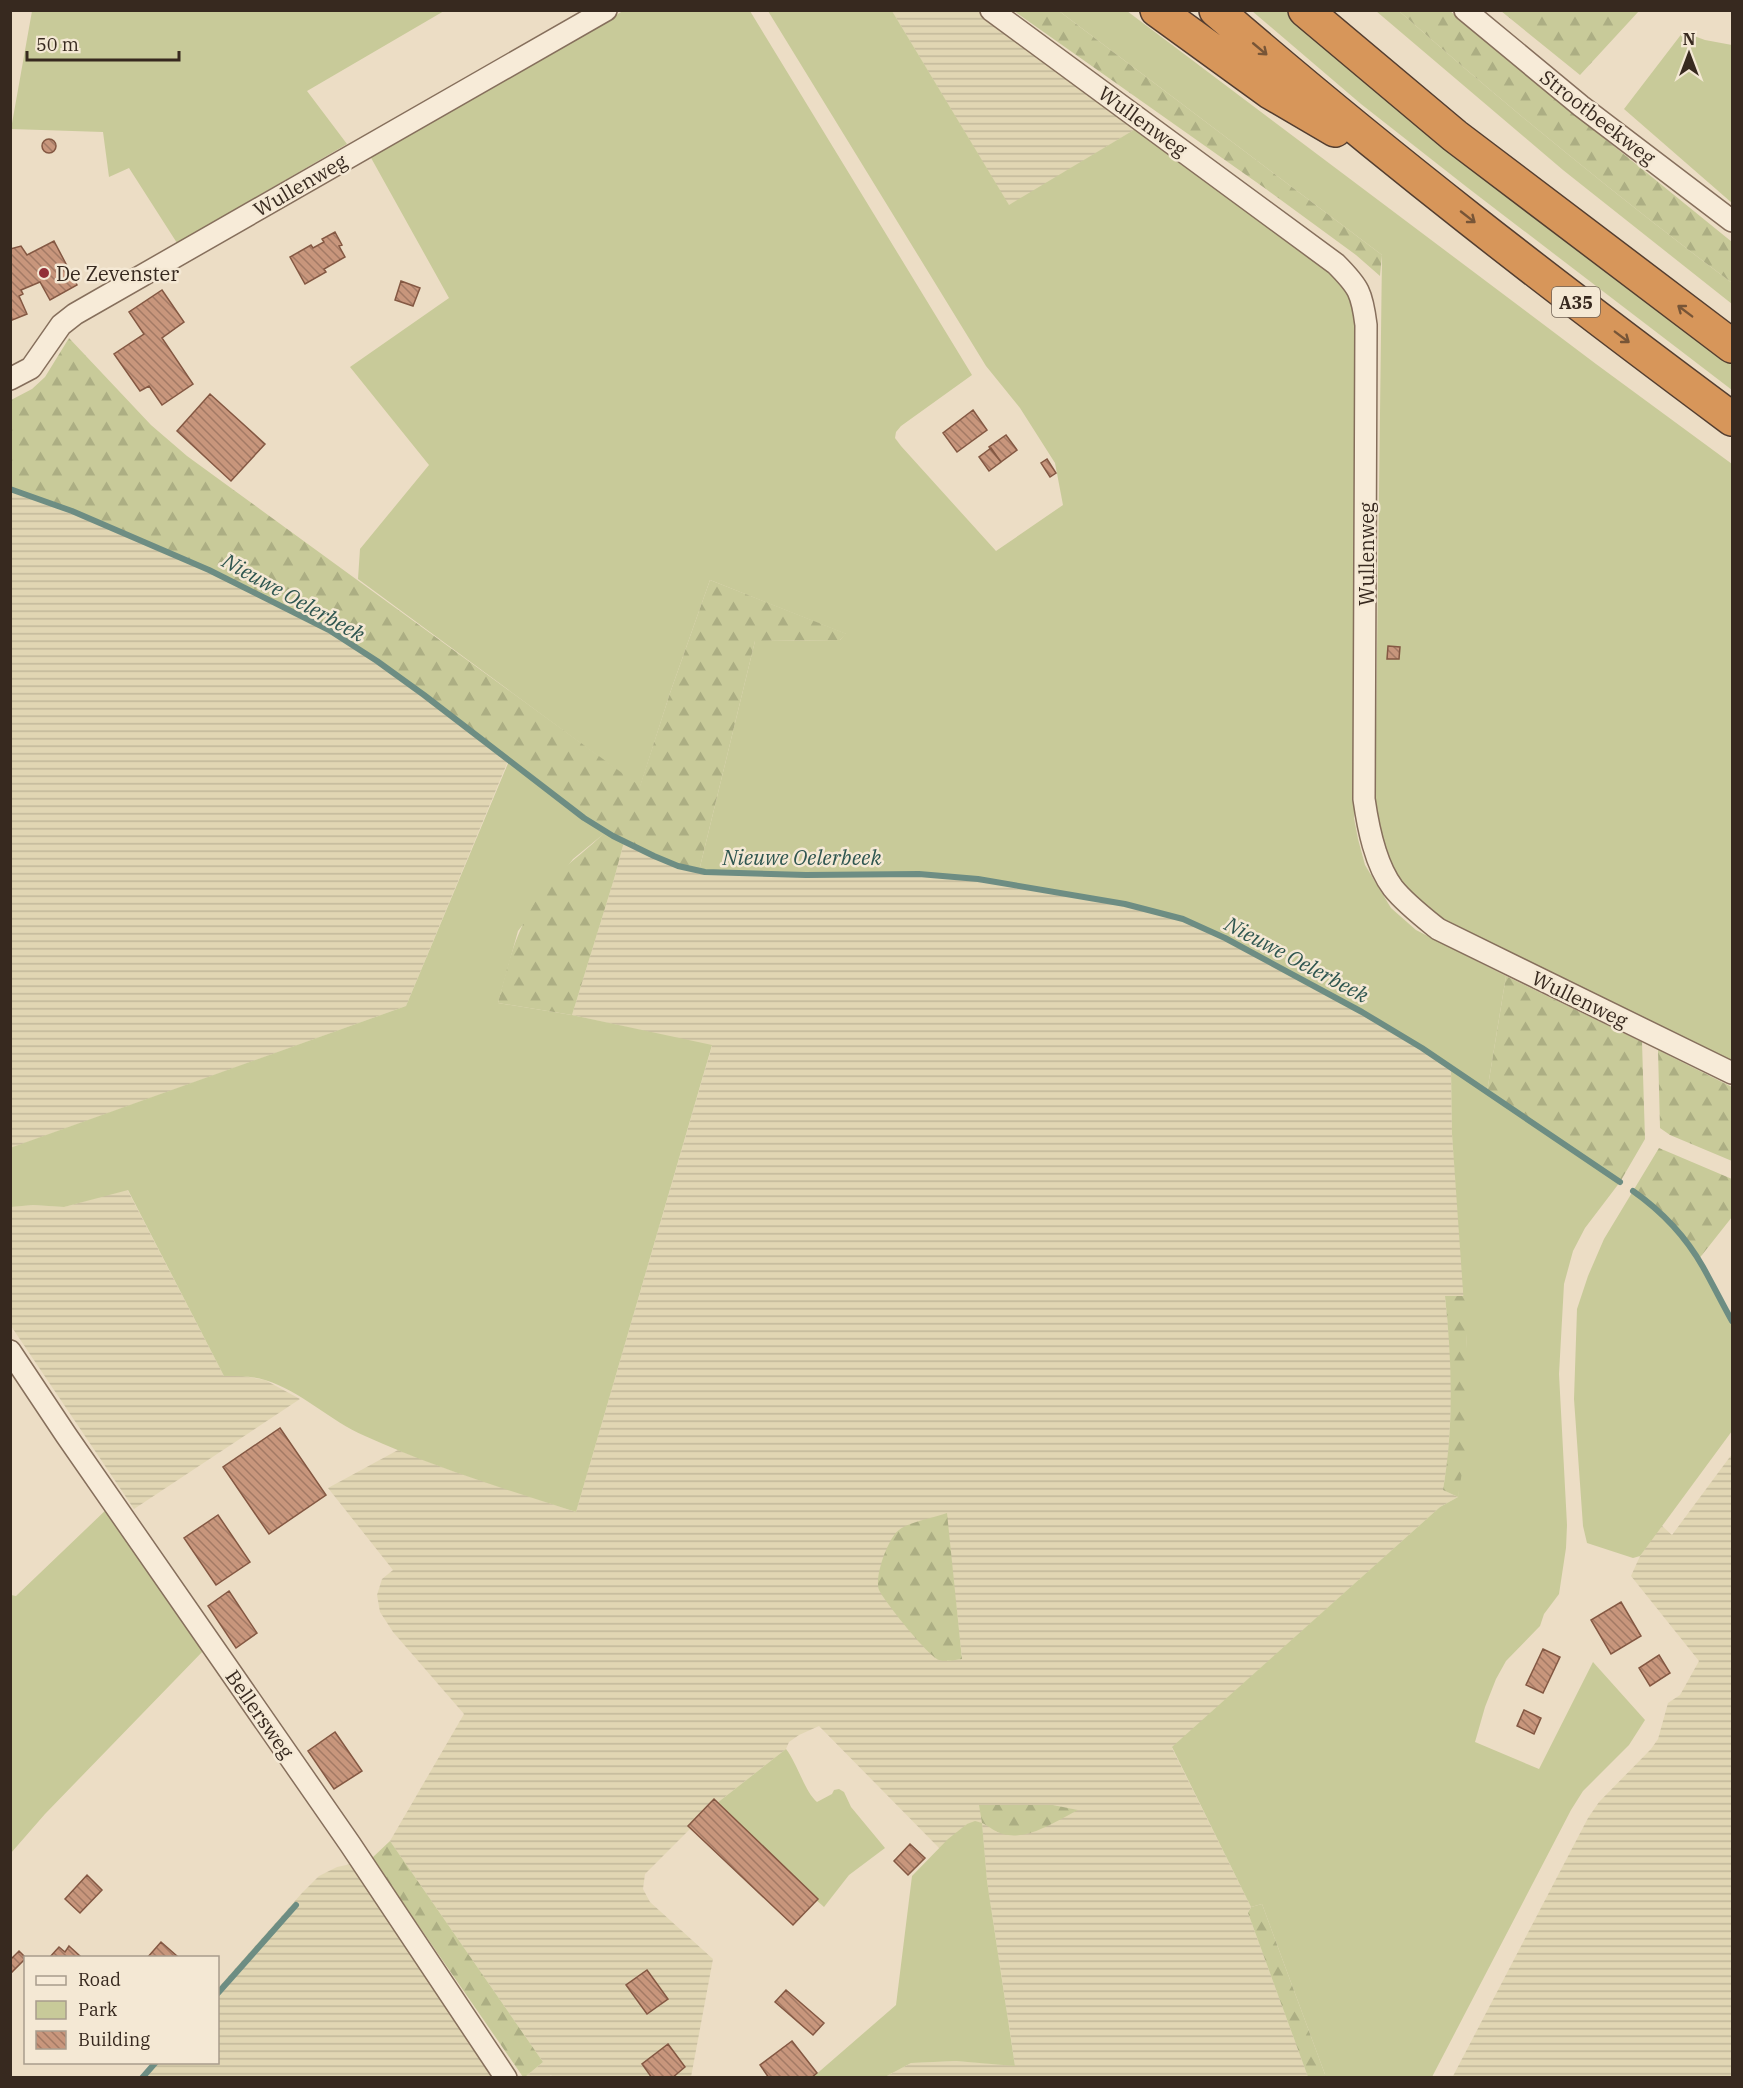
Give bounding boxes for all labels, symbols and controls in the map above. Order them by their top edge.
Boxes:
scale bar [27,24,178,62]
north arrow [1659,24,1719,84]
text: N [1683,29,1695,49]
text: 50 m [36,33,79,56]
one-way arrow [1252,42,1268,55]
street label: Strootbeekweg [1535,63,1661,171]
street label: Wullenweg [1093,80,1193,163]
street label: Wullenweg [248,147,352,223]
one-way arrow [1459,211,1475,224]
place label: De Zevenster [56,260,179,287]
marker: De Zevenster [37,266,51,280]
road number: A35 [1552,287,1600,317]
one-way arrow [1678,305,1694,318]
one-way arrow [1613,330,1629,343]
street label: Wullenweg [1353,502,1380,606]
water label: Nieuwe Oelerbeek [217,546,371,648]
water label: Nieuwe Oelerbeek [721,843,882,871]
water label: Nieuwe Oelerbeek [1219,909,1375,1009]
street label: Wullenweg [1527,964,1633,1034]
street label: Bellersweg [220,1664,300,1764]
legend [24,1956,219,2064]
text: Road [78,1968,121,1991]
text: Park [78,1998,118,2021]
text: Building [78,2028,150,2051]

